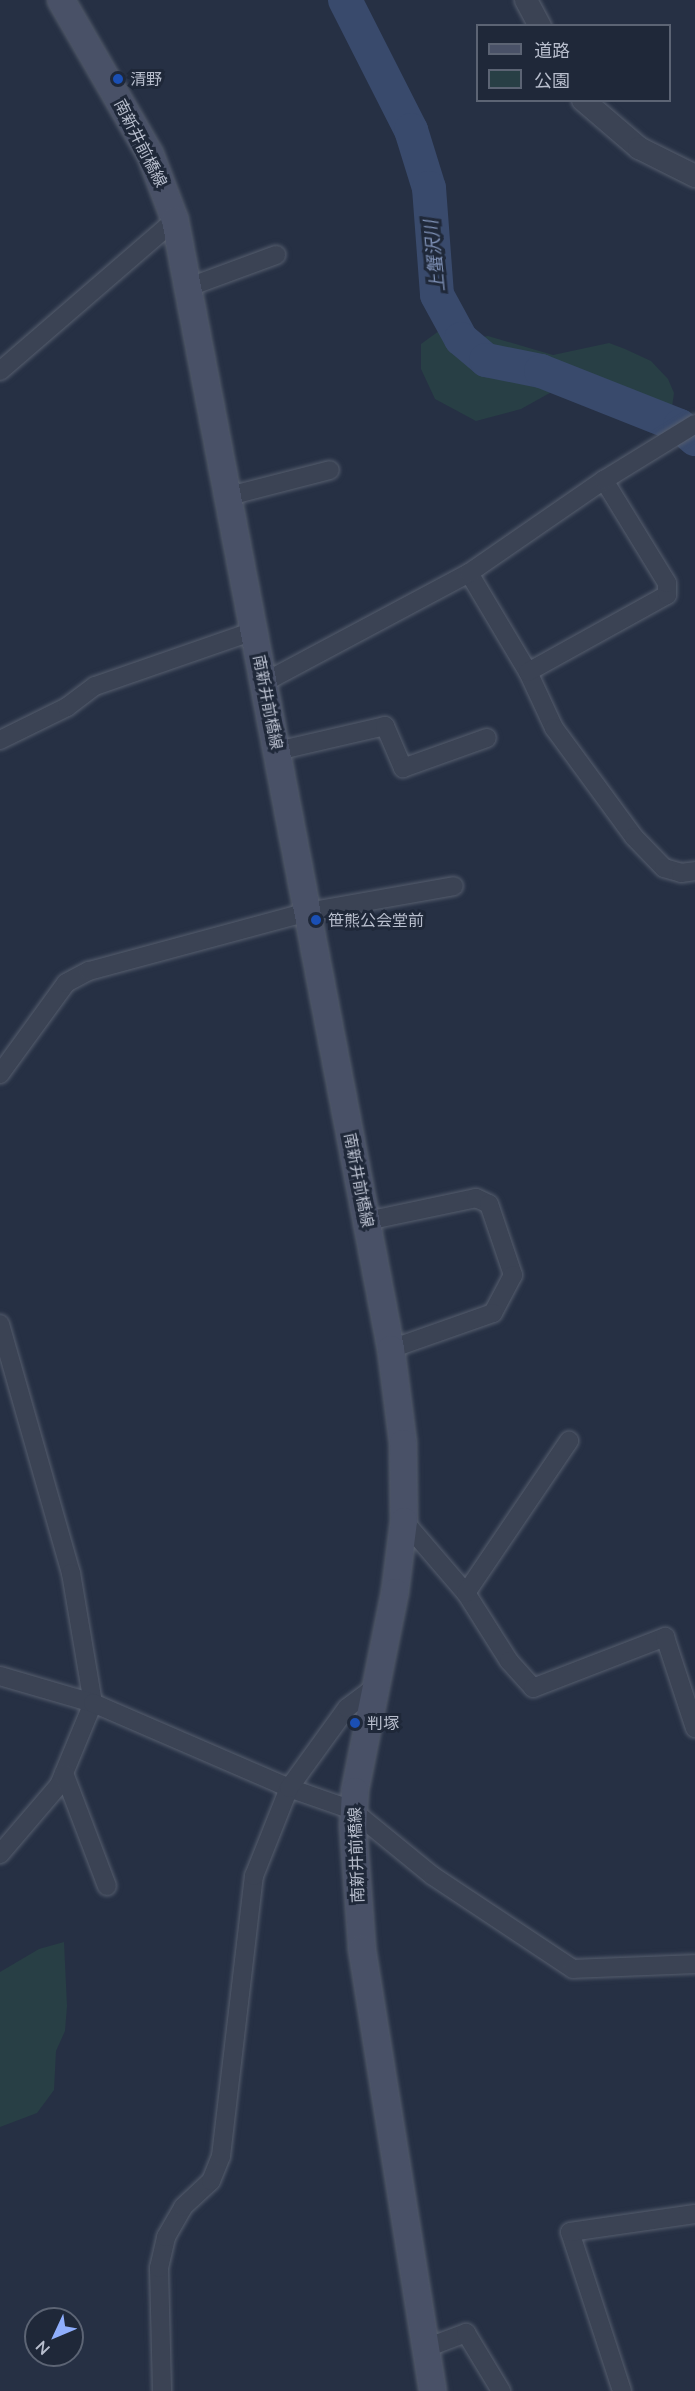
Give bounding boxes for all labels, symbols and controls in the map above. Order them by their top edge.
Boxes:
legend [476,24,671,102]
text: 道路 [534,39,570,62]
place label: 清野 [130,69,162,89]
text: 公園 [534,69,570,92]
marker: 清野 [111,72,125,86]
street label: 南新井前橋線 [111,96,171,190]
water label: 上蟹沢川 [420,219,450,293]
street label: 南新井前橋線 [249,653,287,751]
place label: 笹熊公会堂前 [328,910,424,930]
marker: 笹熊公会堂前 [309,913,323,927]
street label: 南新井前橋線 [340,1131,378,1229]
place label: 判塚 [367,1713,399,1733]
marker: 判塚 [348,1716,362,1730]
street label: 南新井前橋線 [345,1807,367,1903]
north arrow [24,2307,84,2367]
text: N [31,2337,54,2359]

